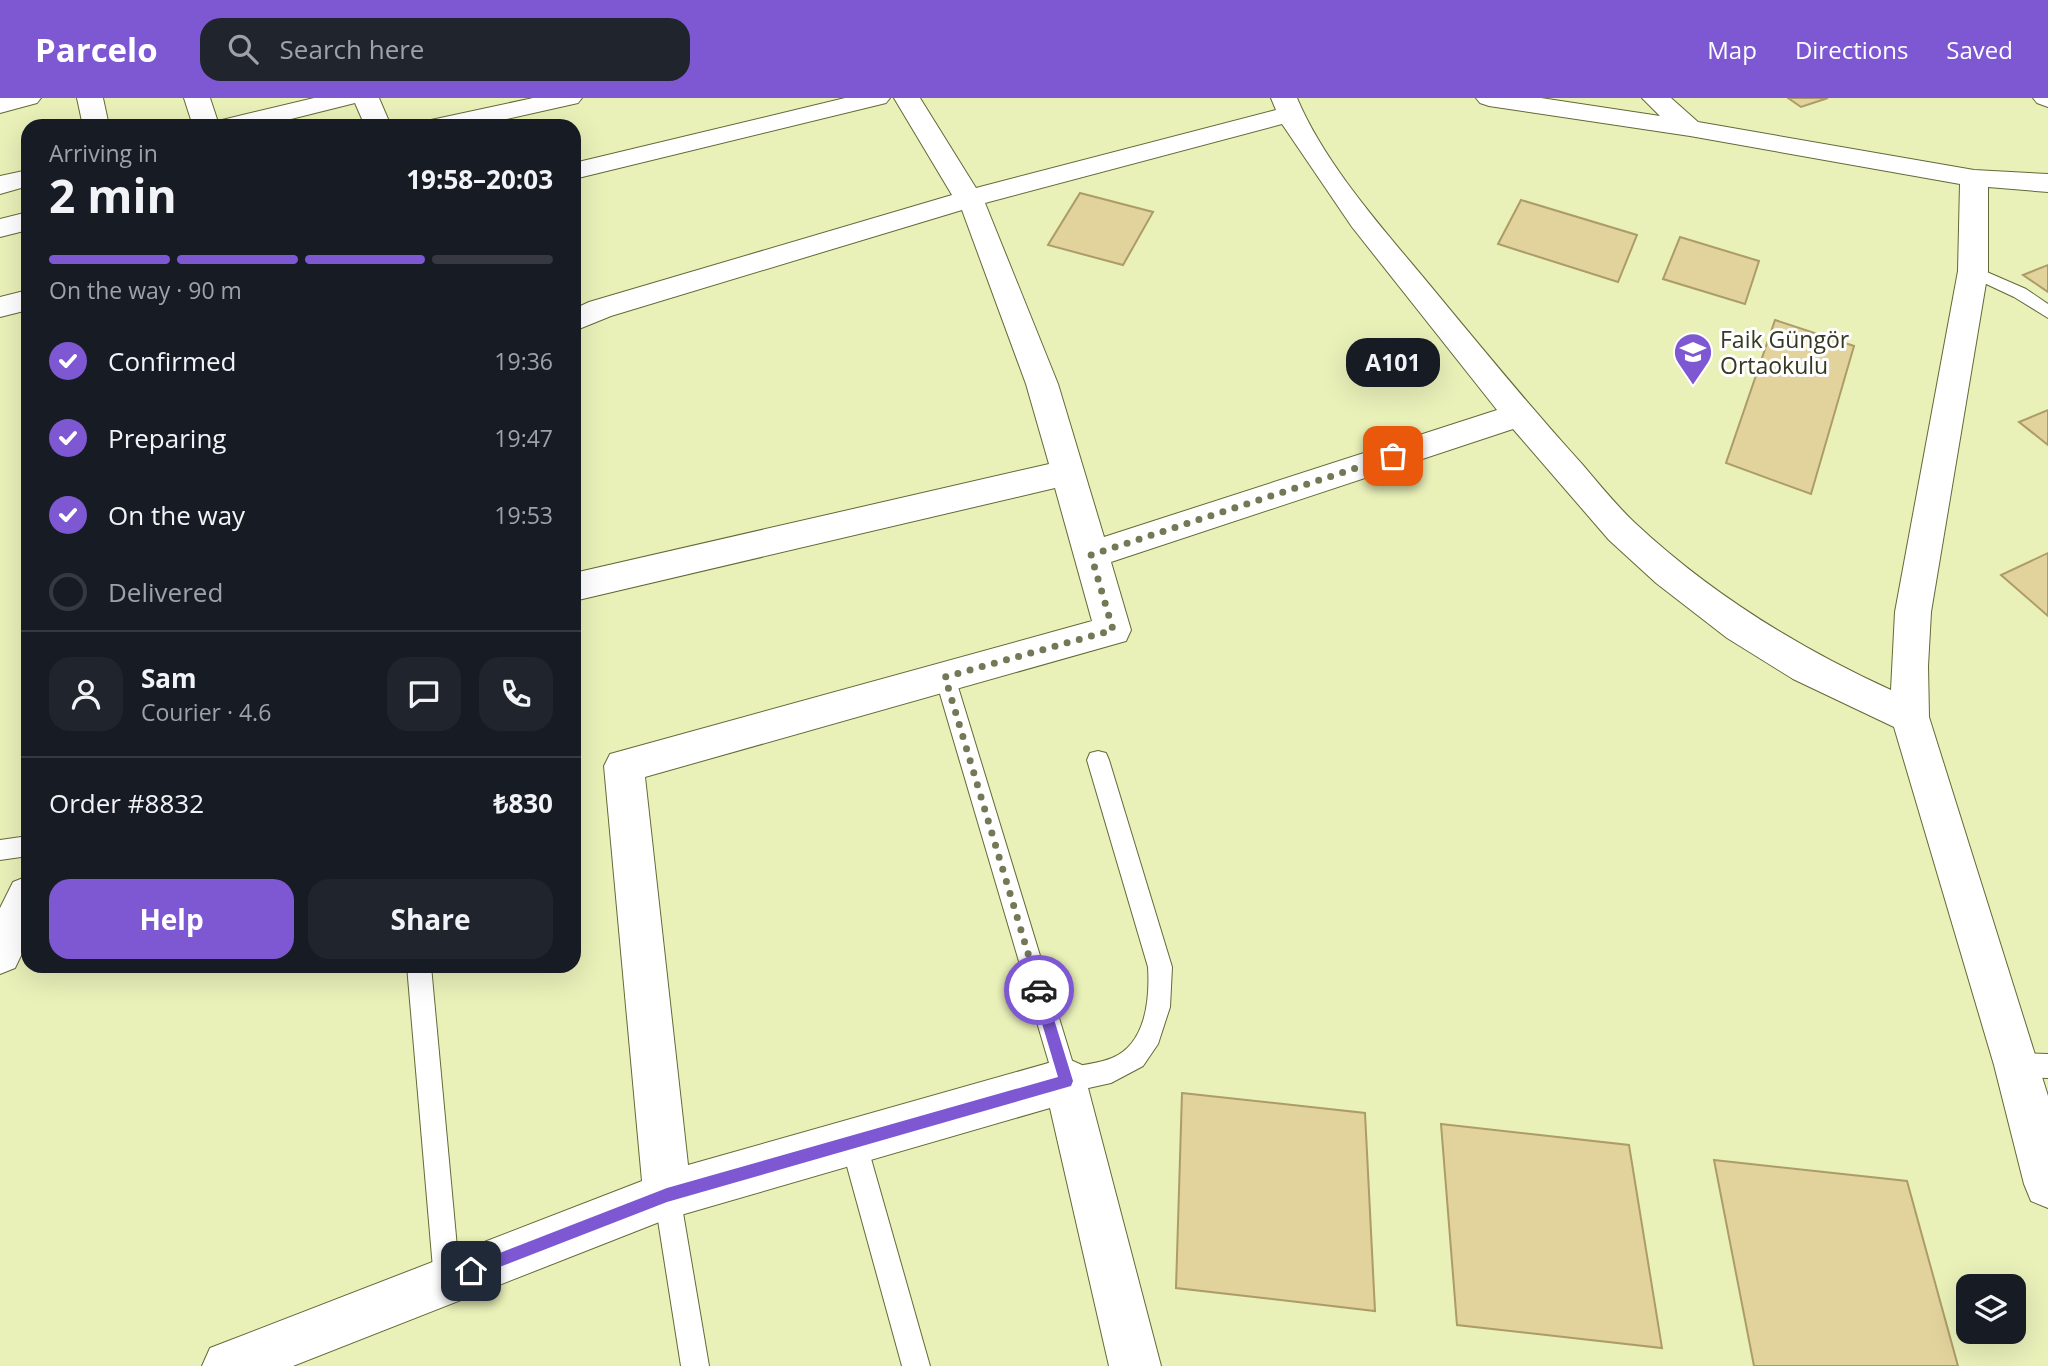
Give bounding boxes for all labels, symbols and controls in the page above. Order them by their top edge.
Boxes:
search box [200,18,690,81]
text: Parcelo [35,27,158,72]
icon: search [224,30,262,68]
text: Search here [280,31,424,67]
text: Map [1707,33,1757,66]
text: Directions [1795,33,1908,66]
text: Saved [1946,33,2013,66]
text: Arriving in [49,137,158,169]
text: 19:58–20:03 [406,161,553,197]
text: 2 min [49,164,177,226]
text: On the way · 90 m [49,274,242,306]
place label: Faik Güngör Ortaokulu [1720,323,1850,381]
school or university icon: Faik Güngör Ortaokulu [1672,331,1714,386]
callout: A101 [1346,337,1440,386]
icon: check [49,342,87,380]
text: Confirmed [108,343,236,379]
text: 19:36 [494,345,553,377]
text: A101 [1365,346,1421,378]
icon: check [49,419,87,457]
text: Preparing [108,420,226,456]
text: 19:47 [494,422,553,454]
pin [1363,426,1423,486]
icon: bag [1374,437,1412,475]
icon: check [49,496,87,534]
text: On the way [108,497,245,533]
text: 19:53 [494,499,553,531]
text: Delivered [108,574,223,610]
button: person [49,657,123,731]
button: chat [387,657,461,731]
button: phone [479,657,553,731]
text: Sam [141,660,197,696]
text: Courier · 4.6 [141,696,271,728]
text: Order #8832 [49,785,204,821]
text: ₺830 [494,785,553,821]
button: Help [49,879,294,959]
button: Share [308,879,553,959]
courier [1004,955,1074,1025]
icon: car [1020,971,1058,1009]
pin [441,1241,501,1301]
icon: home [452,1252,490,1290]
map controls [1956,1274,2026,1344]
button: layers [1956,1274,2026,1344]

